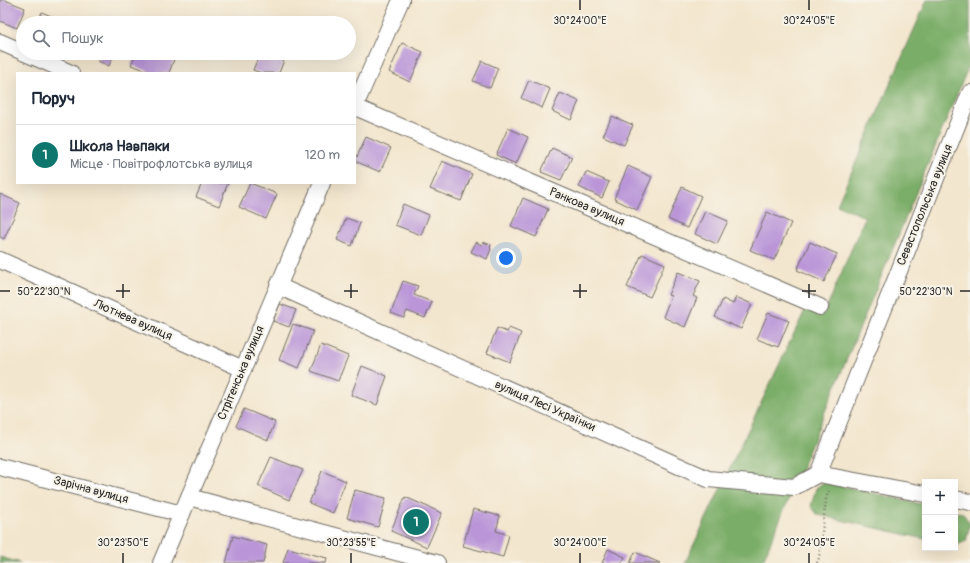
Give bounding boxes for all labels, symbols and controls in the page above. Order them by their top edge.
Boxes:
text: 30°24'00"E [553,15,607,27]
text: 30°24'05"E [783,15,835,27]
search box [16,16,356,60]
icon: search [30,27,52,49]
text: Пошук [62,29,104,48]
text: Поруч [32,88,75,109]
text: Школа Навпаки [70,137,169,156]
street label: Севастопольська вулиця [894,142,956,268]
text: 1 [42,147,48,163]
text: 120 m [304,147,340,163]
text: Місце · Повітрофлотська вулиця [70,156,252,172]
street label: Ранкова вулиця [547,184,627,230]
your location [496,248,516,268]
text: 50°22'30"N [17,286,71,298]
text: 50°22'30"N [899,286,953,298]
street label: Лютнева вулиця [90,296,175,344]
street label: Стрітенська вулиця [214,323,268,422]
street label: вулиця Лесі Українки [492,377,598,435]
street label: Зарічна вулиця [52,473,130,507]
map controls [922,479,958,551]
button: + [922,479,958,515]
pin: 1 [403,507,429,537]
button: − [922,515,958,551]
text: 30°23'50"E [97,537,149,549]
text: 30°23'55"E [326,537,376,549]
text: 30°24'00"E [553,537,607,549]
text: 30°24'05"E [783,537,835,549]

